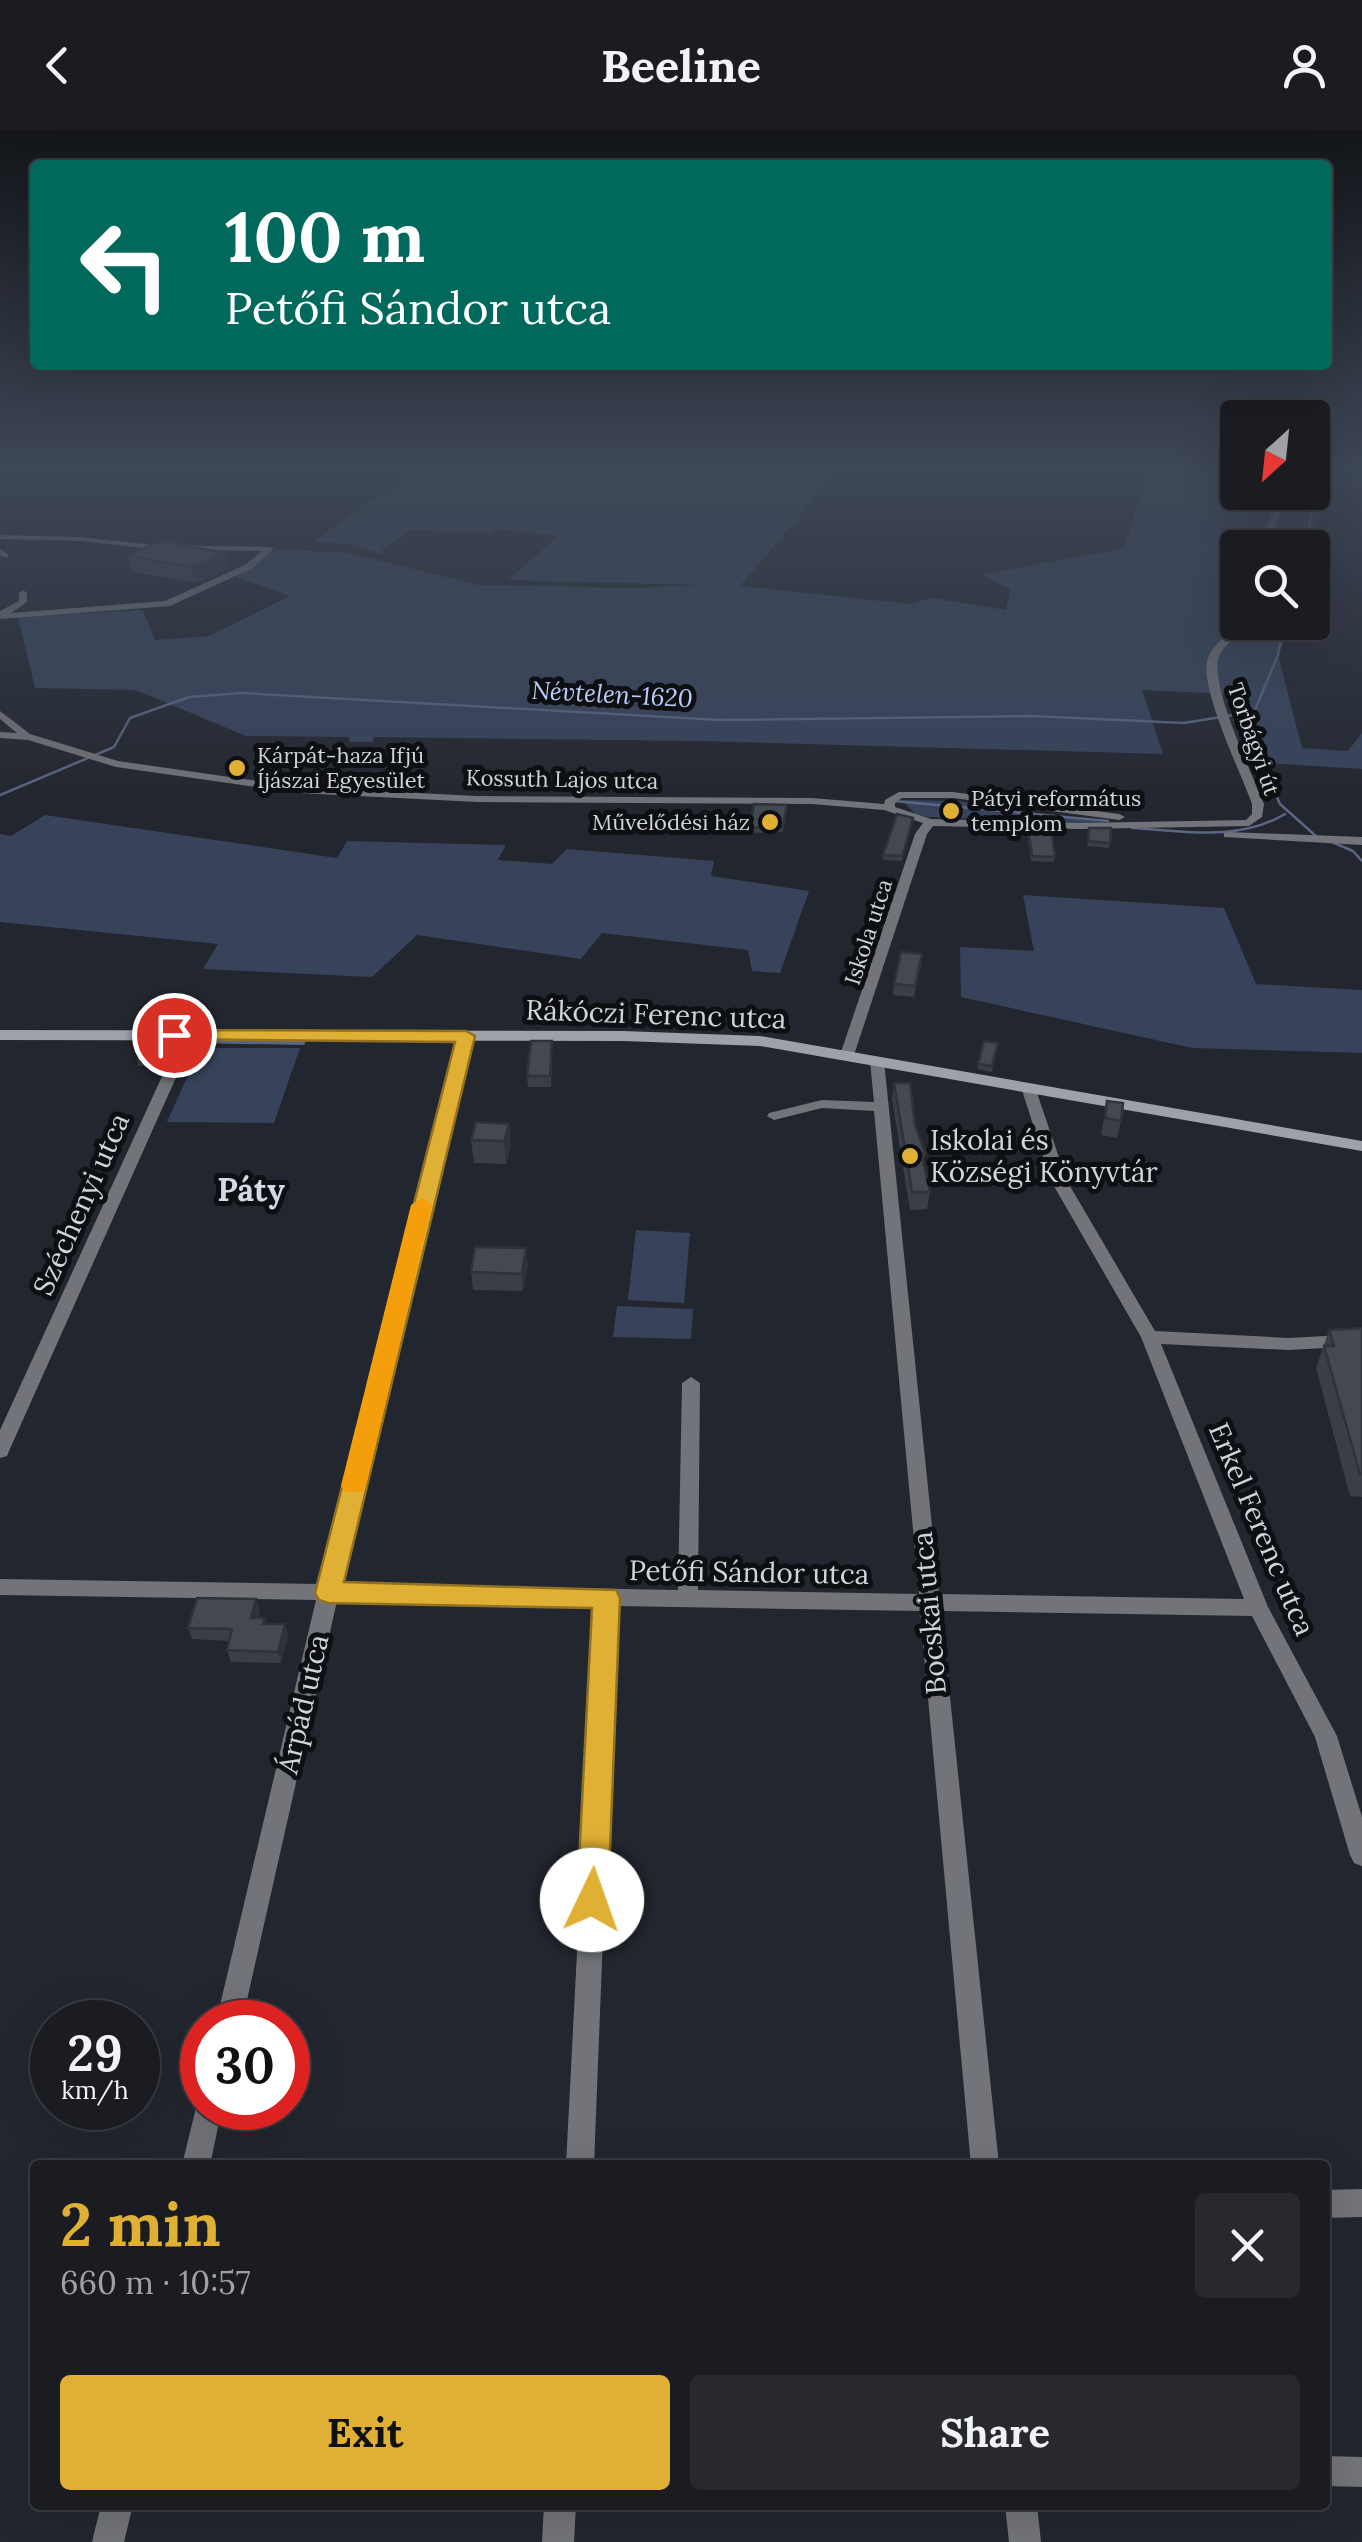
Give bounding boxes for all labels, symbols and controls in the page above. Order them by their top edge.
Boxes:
text: Beeline [601,37,761,94]
icon: back [30,38,85,93]
icon: person [1277,38,1332,93]
text: 100 m [225,192,425,281]
icon: left [60,200,190,330]
text: Petőfi Sándor utca [225,279,611,336]
north arrow [1220,400,1330,510]
map controls [1220,400,1330,640]
button: search [1220,530,1330,640]
water label: Névtelen-1620 [531,674,693,714]
street label: Torbágyi út [1222,679,1286,799]
place label: Kárpát-haza Ifjú Íjászai Egyesület [257,741,426,794]
marker: Kárpát-haza Ifjú Íjászai Egyesület [226,757,248,779]
street label: Kossuth Lajos utca [466,763,658,795]
place label: Pátyi református templom [971,784,1141,837]
marker: Pátyi református templom [940,800,962,822]
place label: Művelődési ház [592,808,750,836]
marker: Művelődési ház [759,811,781,833]
street label: Iskola utca [838,876,898,988]
street label: Rákóczi Ferenc utca [525,991,787,1037]
pin [132,993,217,1078]
icon: arrive [147,1008,202,1063]
street label: Széchenyi utca [25,1107,137,1301]
place label: Iskolai és Községi Könyvtár [930,1122,1158,1190]
marker: Iskolai és Községi Könyvtár [899,1145,921,1167]
district label: Páty [217,1169,285,1210]
street label: Erkel Ferenc utca [1201,1417,1323,1641]
street label: Bocskai utca [904,1530,954,1696]
street label: Petőfi Sándor utca [629,1552,869,1592]
street label: Árpád utca [269,1631,336,1778]
position arrow [540,1848,644,1952]
speed limit sign: 30 [180,2000,310,2130]
text: 29 [67,2021,123,2085]
text: km/h [61,2074,129,2106]
text: 2 min [60,2186,221,2262]
button: close [1195,2193,1300,2298]
text: 660 m · 10:57 [60,2262,250,2303]
button: Exit [60,2375,670,2490]
button: Share [690,2375,1300,2490]

